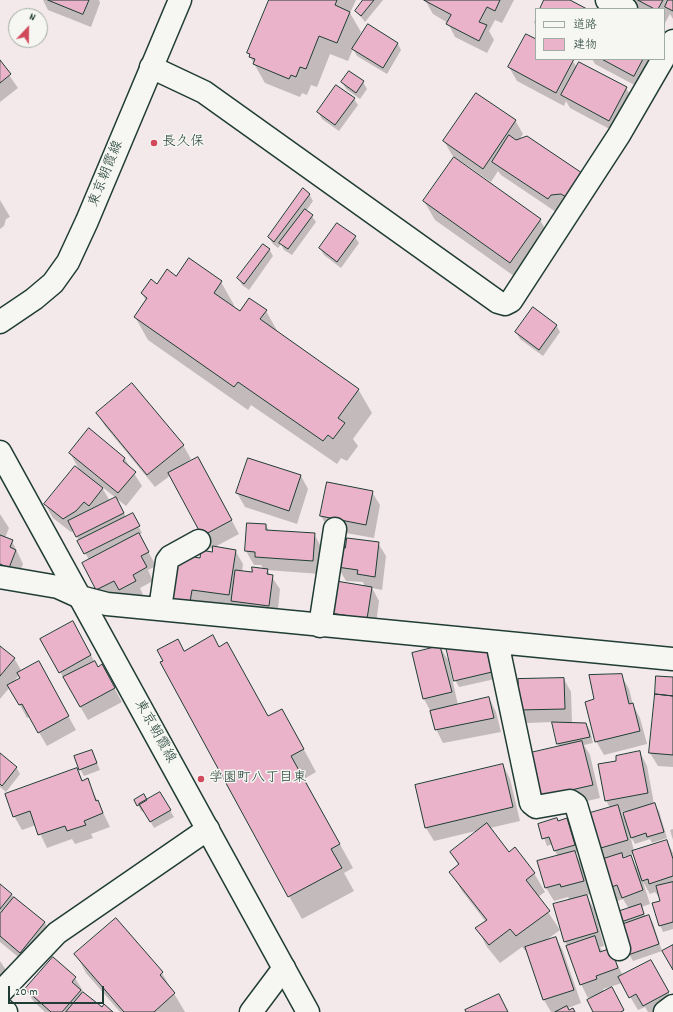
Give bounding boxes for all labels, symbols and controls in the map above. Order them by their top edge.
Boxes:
north arrow [8,8,48,48]
legend [535,8,665,60]
text: N [27,9,38,26]
text: 道路 [573,17,597,34]
text: 建物 [573,37,597,54]
place label: 長久保 [162,135,204,151]
street label: 東京朝霞線 [86,138,128,210]
marker: 長久保 [149,138,159,148]
street label: 東京朝霞線 [130,697,178,767]
place label: 学園町八丁目東 [209,771,307,787]
marker: 学園町八丁目東 [196,774,206,784]
scale bar [10,978,106,1004]
text: 20 m [15,984,38,1001]

